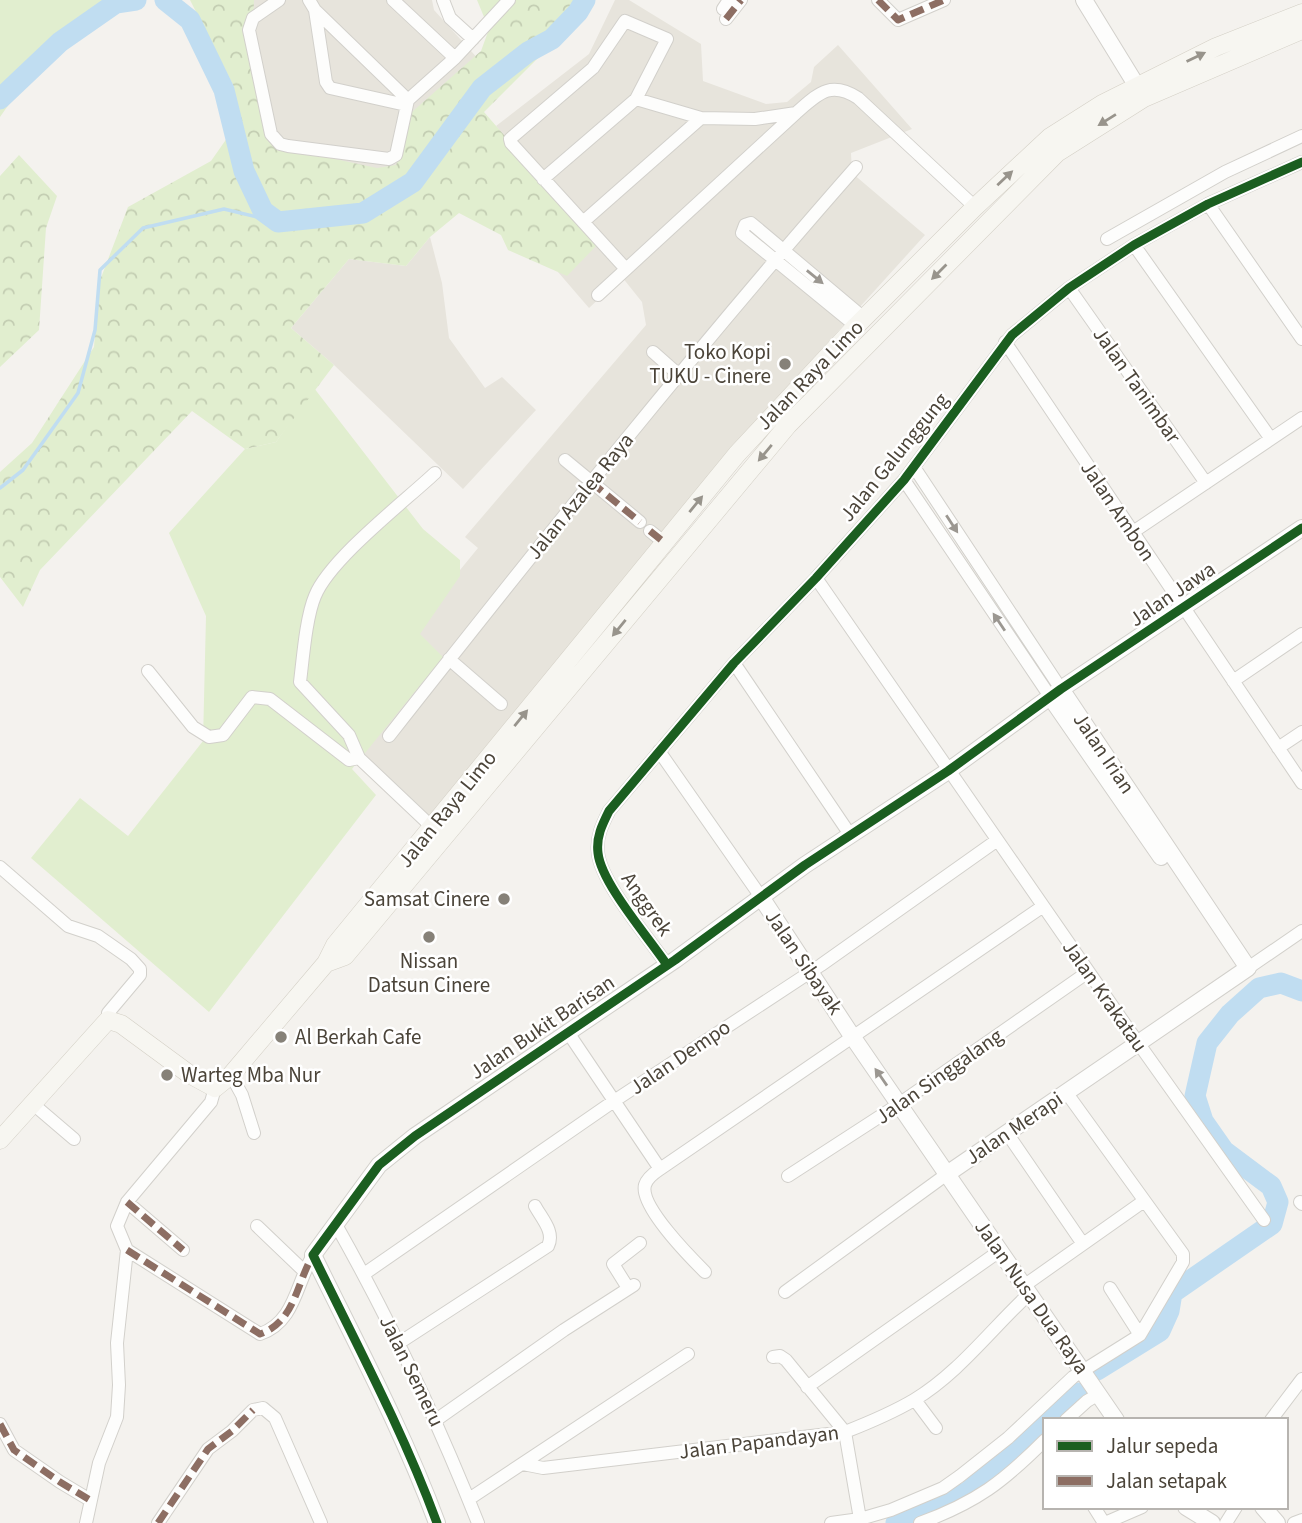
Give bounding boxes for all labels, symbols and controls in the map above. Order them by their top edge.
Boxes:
one-way arrow [1186,51,1206,63]
one-way arrow [1097,114,1117,127]
one-way arrow [996,170,1014,186]
one-way arrow [931,263,948,280]
one-way arrow [806,270,824,285]
street label: Jalan Raya Limo [750,313,870,437]
street label: Jalan Tanimbar [1086,321,1189,450]
place label: Toko Kopi TUKU - Cinere [649,337,771,391]
marker: Toko Kopi TUKU - Cinere [777,356,793,372]
street label: Jalan Galunggung [832,386,956,528]
street label: Jalan Azalea Raya [519,426,641,566]
one-way arrow [757,444,773,462]
street label: Jalan Ambon [1073,455,1163,567]
one-way arrow [688,495,703,512]
one-way arrow [945,515,958,534]
street label: Jalan Jawa [1123,554,1221,634]
one-way arrow [993,612,1006,631]
one-way arrow [612,619,627,636]
street label: Jalan Irian [1066,706,1142,800]
one-way arrow [514,710,529,728]
street label: Jalan Raya Limo [390,744,504,874]
street label: Anggrek [614,866,680,943]
place label: Samsat Cinere [364,884,490,914]
marker: Samsat Cinere [496,891,512,907]
street label: Jalan Sibayak [758,903,851,1021]
marker: Nissan Datsun Cinere [421,929,437,945]
street label: Jalan Krakatau [1055,934,1155,1058]
place label: Nissan Datsun Cinere [368,946,490,1000]
street label: Jalan Bukit Barisan [463,967,621,1087]
street label: Jalan Dempo [624,1012,736,1102]
street label: Jalan Singgalang [869,1021,1009,1131]
place label: Al Berkah Cafe [295,1022,421,1052]
marker: Al Berkah Cafe [273,1029,289,1045]
place label: Warteg Mba Nur [181,1060,321,1090]
marker: Warteg Mba Nur [159,1067,175,1083]
one-way arrow [874,1068,888,1086]
street label: Jalan Merapi [959,1084,1069,1172]
street label: Jalan Nusa Dua Raya [967,1214,1097,1380]
street label: Jalan Semeru [372,1310,452,1432]
street label: Jalan Papandayan [677,1417,841,1467]
legend [1043,1418,1288,1509]
text: Jalur sepeda [1106,1431,1218,1461]
text: Jalan setapak [1106,1466,1227,1496]

